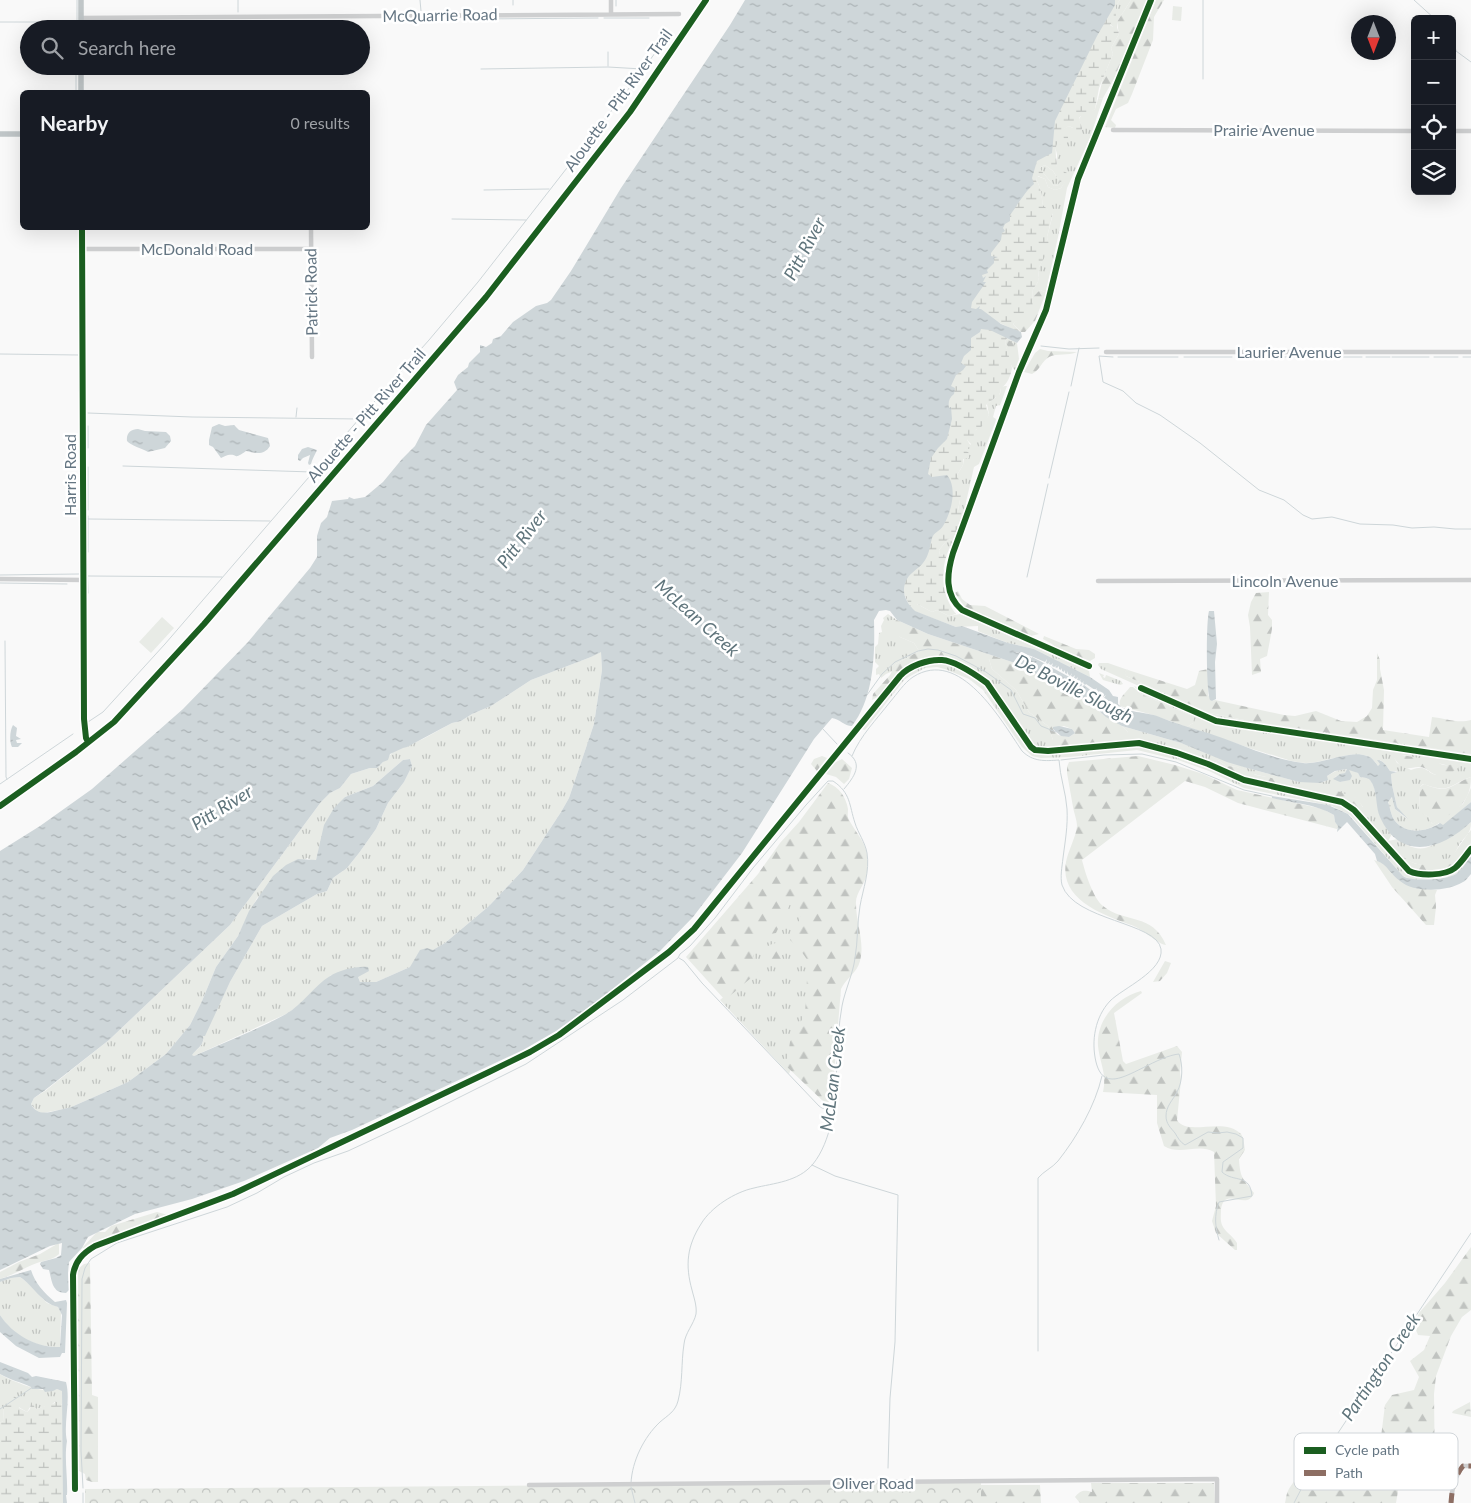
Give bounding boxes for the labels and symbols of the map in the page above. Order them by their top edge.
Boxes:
street label: McQuarrie Road [382,4,498,25]
north arrow [1351,15,1396,60]
street label: Alouette - Pitt River Trail [560,25,676,175]
street label: Prairie Avenue [1213,120,1315,139]
water label: Pitt River [778,213,830,284]
street label: McDonald Road [141,239,253,258]
street label: Patrick Road [300,248,321,336]
street label: Laurier Avenue [1236,342,1342,361]
street label: Alouette - Pitt River Trail [302,344,429,485]
street label: Harris Road [60,434,79,516]
water label: Pitt River [492,504,551,572]
street label: Lincoln Avenue [1232,571,1338,590]
water label: McLean Creek [651,574,745,661]
water label: De Boville Slough [1012,649,1137,727]
water label: Pitt River [187,779,257,834]
water label: McLean Creek [815,1025,849,1133]
water label: Partington Creek [1336,1308,1425,1425]
legend [1294,1433,1458,1490]
text: Cycle path [1335,1441,1400,1458]
text: Path [1335,1464,1363,1481]
street label: Oliver Road [832,1473,914,1492]

